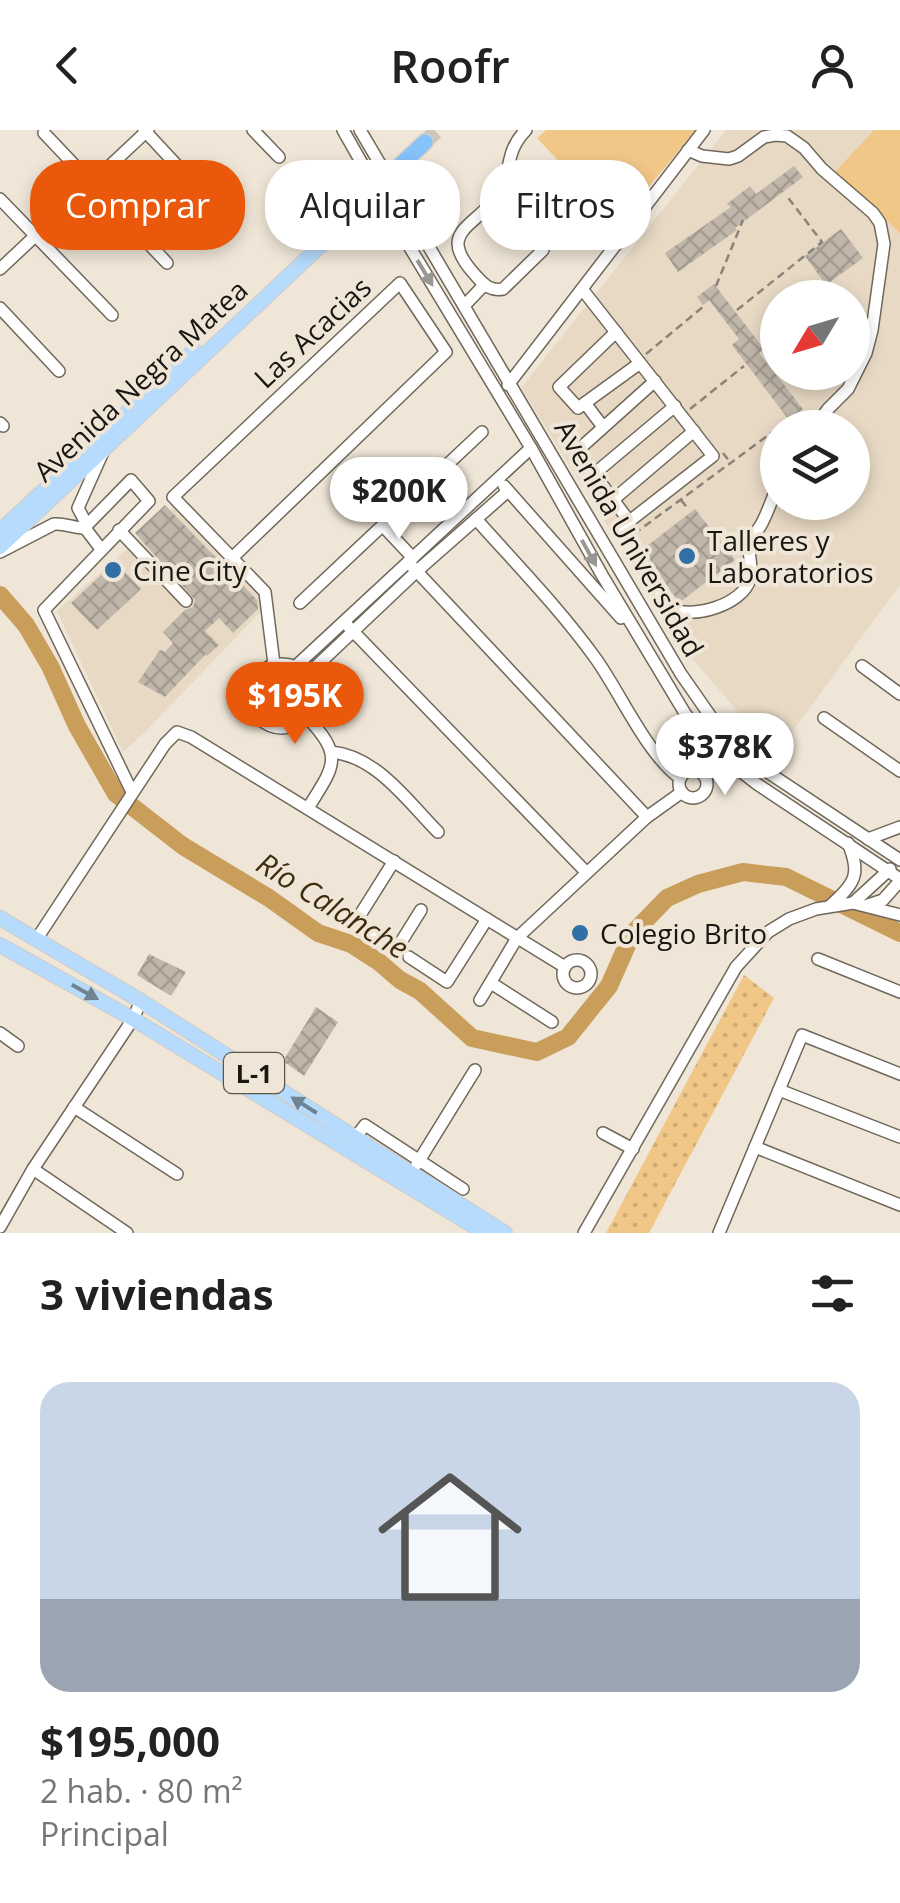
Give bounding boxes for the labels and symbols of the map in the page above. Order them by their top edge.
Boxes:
one-way arrow [416,259,433,287]
street label: Las Acacias [245,268,379,396]
street label: Avenida Negra Matea [25,271,255,489]
north arrow [760,280,870,390]
street label: Avenida Universidad [547,413,713,663]
pin: $200K [329,457,469,542]
place label: Talleres y Laboratorios [707,521,874,591]
one-way arrow [580,539,598,567]
marker: Talleres y Laboratorios [676,545,698,567]
place label: Cine City [133,551,248,589]
marker: Cine City [102,559,124,581]
pin: $195K [225,662,365,747]
pin: $378K [655,713,795,798]
water label: Río Calanche [249,842,417,968]
place label: Colegio Brito [600,914,767,952]
marker: Colegio Brito [569,922,591,944]
one-way arrow [71,984,100,1001]
road number: L-1 [224,1053,284,1093]
one-way arrow [291,1097,318,1115]

